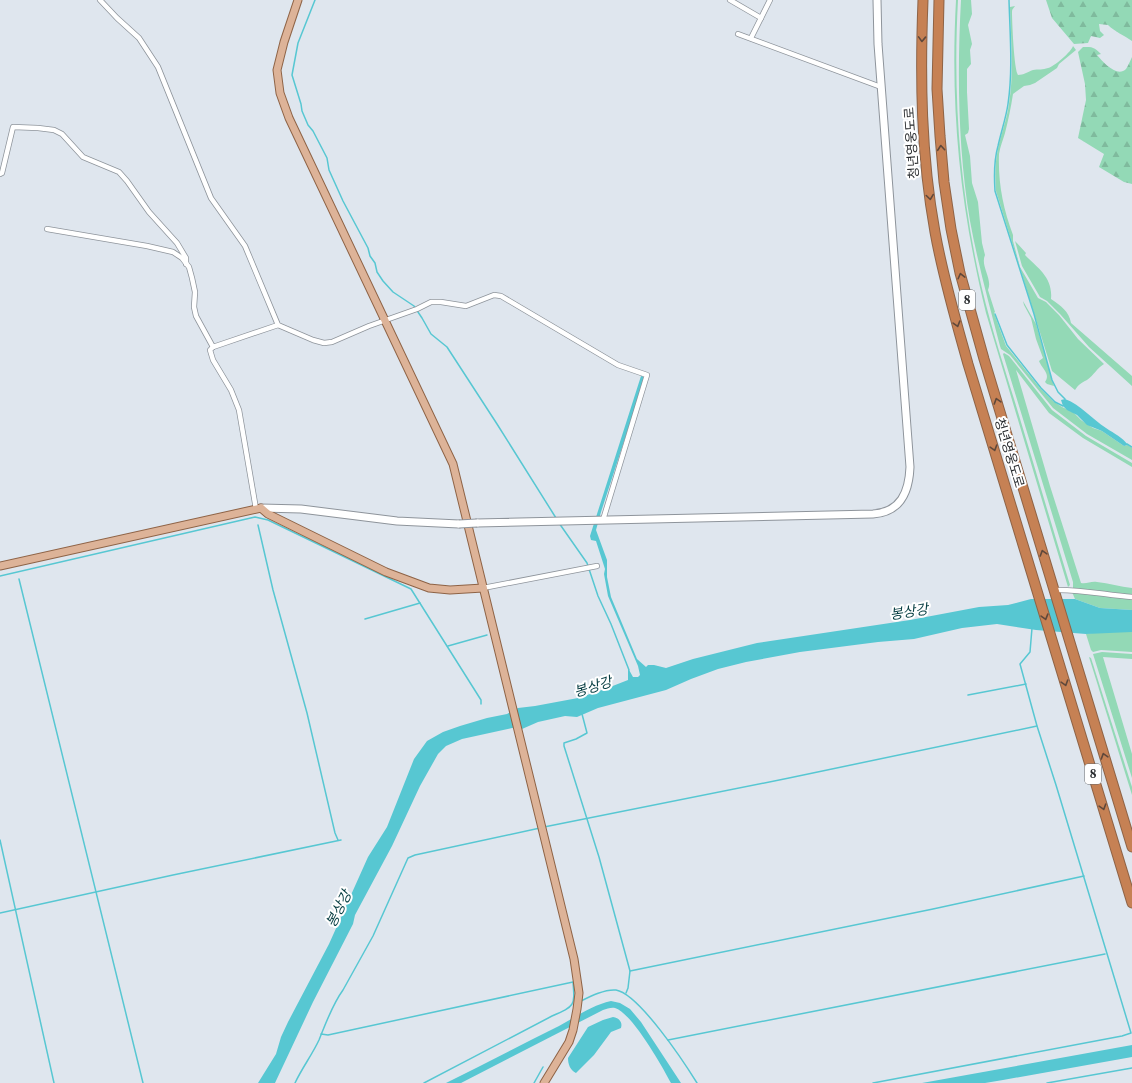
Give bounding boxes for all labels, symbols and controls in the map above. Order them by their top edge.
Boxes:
one-way arrow [917,36,926,42]
street label: 청년영웅도로 [900,106,924,179]
one-way arrow [937,145,946,151]
one-way arrow [925,193,934,200]
one-way arrow [958,273,966,280]
road number: 8 [959,290,975,310]
one-way arrow [952,320,961,327]
one-way arrow [993,398,1002,405]
street label: 청년영웅도로 [989,416,1029,490]
one-way arrow [989,444,998,451]
one-way arrow [1039,549,1048,556]
water label: 봉상강 [888,598,932,625]
one-way arrow [1040,613,1049,620]
water label: 봉상강 [571,671,617,703]
one-way arrow [1060,679,1069,686]
one-way arrow [1100,753,1109,760]
road number: 8 [1085,764,1101,784]
one-way arrow [1098,803,1107,810]
water label: 봉상강 [321,885,358,931]

